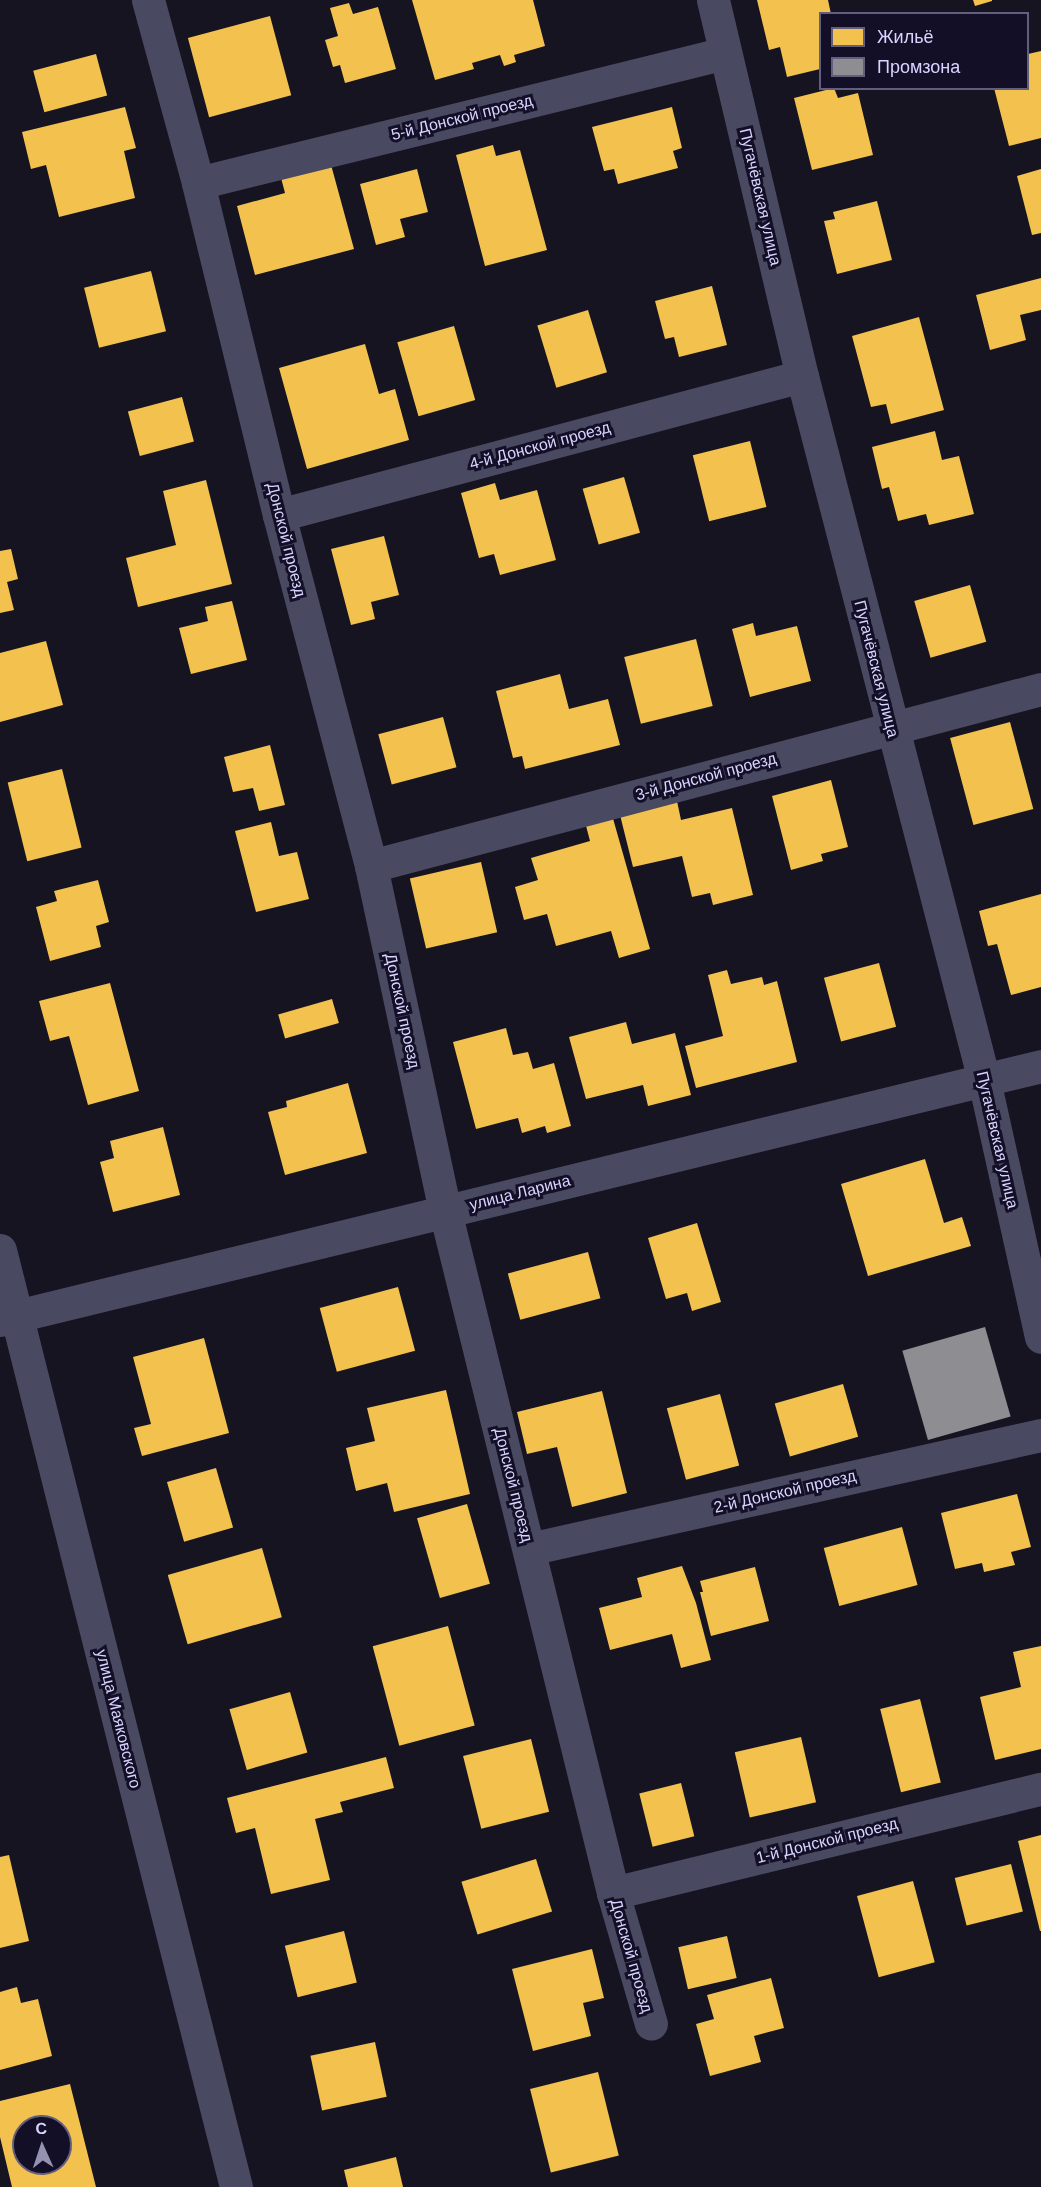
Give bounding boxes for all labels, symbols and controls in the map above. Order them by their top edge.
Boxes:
legend [819,12,1029,90]
text: Жильё [877,27,934,47]
text: Промзона [877,57,960,77]
street label: 5-й Донской проезд [389,91,535,145]
street label: Пугачёвская улица [735,126,785,268]
street label: 4-й Донской проезд [467,418,613,474]
street label: Донской проезд [262,481,310,599]
street label: Пугачёвская улица [850,599,902,739]
street label: 3-й Донской проезд [633,749,779,805]
street label: Донской проезд [380,952,424,1070]
street label: Пугачёвская улица [972,1069,1022,1211]
street label: улица Ларина [468,1171,572,1215]
street label: Донской проезд [489,1426,537,1544]
street label: 2-й Донской проезд [712,1466,858,1518]
street label: улица Маяковского [91,1648,145,1790]
street label: 1-й Донской проезд [754,1814,900,1868]
street label: Донской проезд [606,1897,656,2015]
north arrow [12,2115,72,2175]
text: С [35,2120,47,2137]

